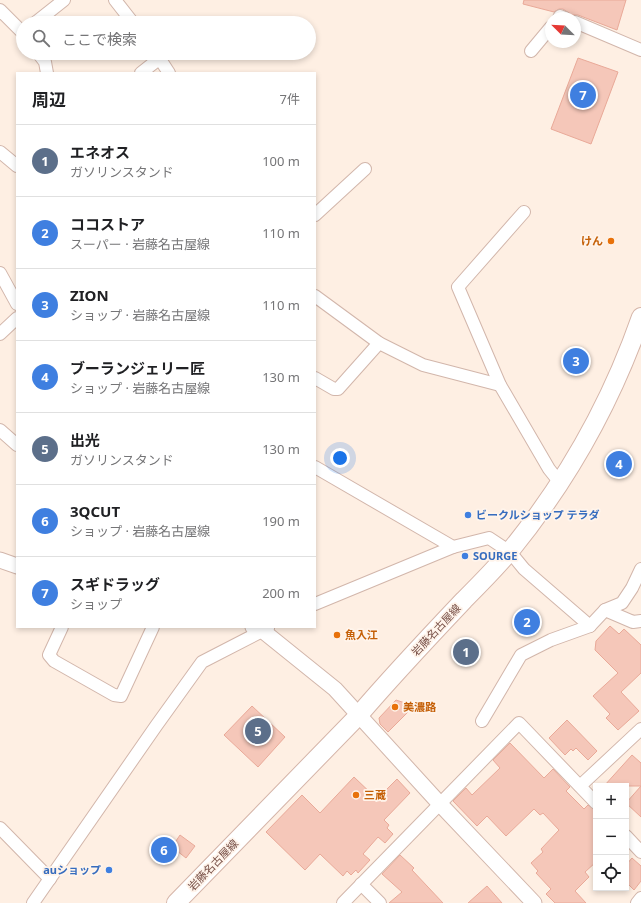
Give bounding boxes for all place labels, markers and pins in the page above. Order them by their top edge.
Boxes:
pin: 7 [570,80,596,110]
place label: けん [581,233,603,248]
marker: けん [606,236,616,246]
pin: 3 [563,346,589,376]
pin: 4 [606,449,632,479]
place label: ビークルショップ テラダ [476,507,600,522]
marker: ビークルショップ テラダ [463,510,473,520]
place label: SOURGE [473,548,517,563]
marker: SOURGE [460,551,470,561]
pin: 2 [514,607,540,637]
place label: 魚入江 [345,627,378,642]
marker: 魚入江 [332,630,342,640]
pin: 1 [453,637,479,667]
place label: 美濃路 [403,699,437,714]
marker: 美濃路 [390,702,400,712]
pin: 5 [245,716,271,746]
place label: 三蔵 [364,787,386,802]
marker: 三蔵 [351,790,361,800]
pin: 6 [151,835,177,865]
place label: auショップ [43,862,101,877]
marker: auショップ [104,865,114,875]

